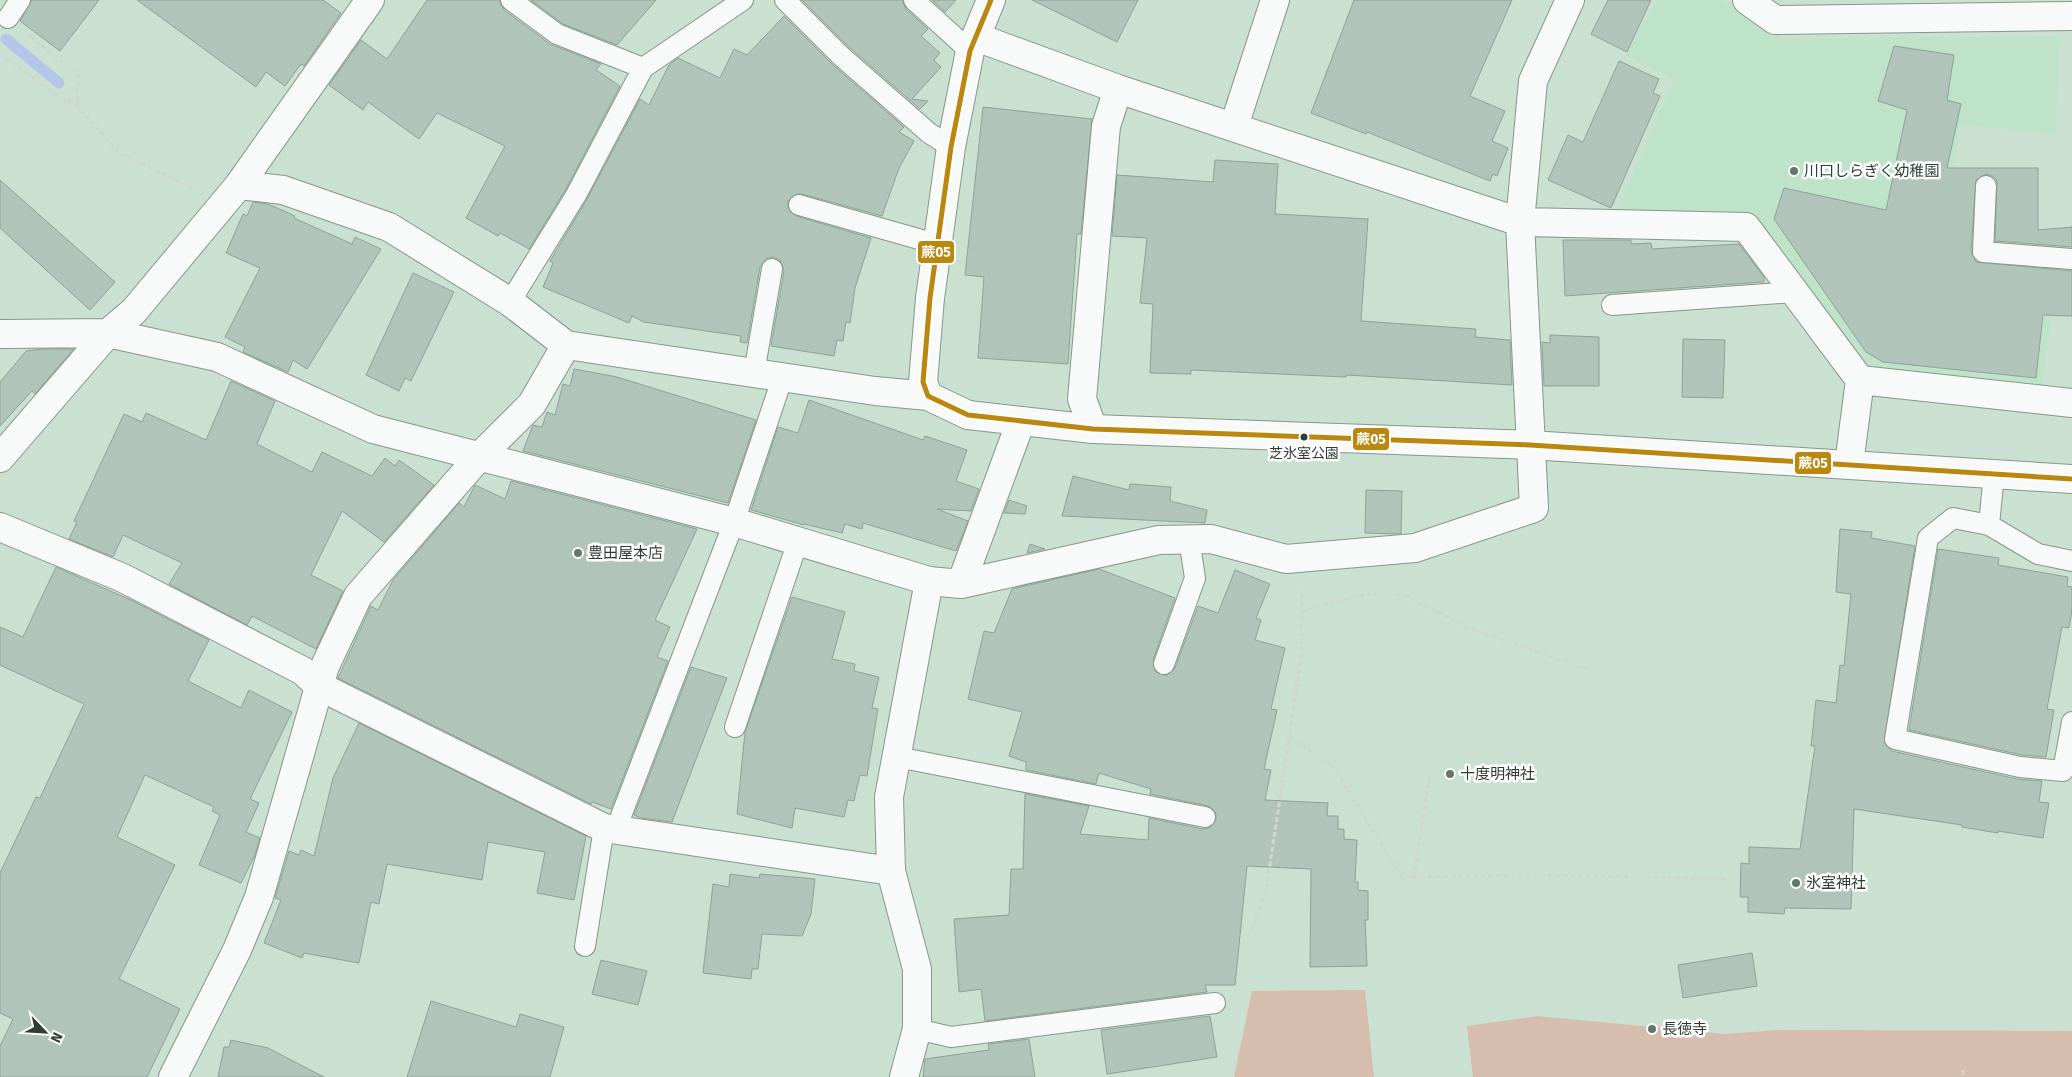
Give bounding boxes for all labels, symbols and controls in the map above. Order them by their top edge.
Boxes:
place label: 川口しらぎく幼稚園 [1804,162,1939,180]
marker: 川口しらぎく幼稚園 [1788,165,1800,177]
line badge: 蕨05 [917,240,955,264]
text: 蕨05 [921,244,951,261]
line badge: 蕨05 [1352,427,1390,451]
text: 蕨05 [1356,431,1386,448]
marker: 芝氷室公園 [1299,432,1309,442]
place label: 芝氷室公園 [1269,445,1339,462]
line badge: 蕨05 [1794,451,1832,475]
text: 蕨05 [1798,455,1828,472]
place label: 豊田屋本店 [588,544,663,562]
marker: 豊田屋本店 [572,547,584,559]
place label: 十度明神社 [1460,765,1535,783]
marker: 十度明神社 [1444,768,1456,780]
place label: 氷室神社 [1806,874,1866,892]
marker: 氷室神社 [1790,877,1802,889]
north arrow [20,1007,70,1057]
place label: 長徳寺 [1662,1020,1707,1038]
marker: 長徳寺 [1646,1023,1658,1035]
text: N [47,1029,66,1045]

